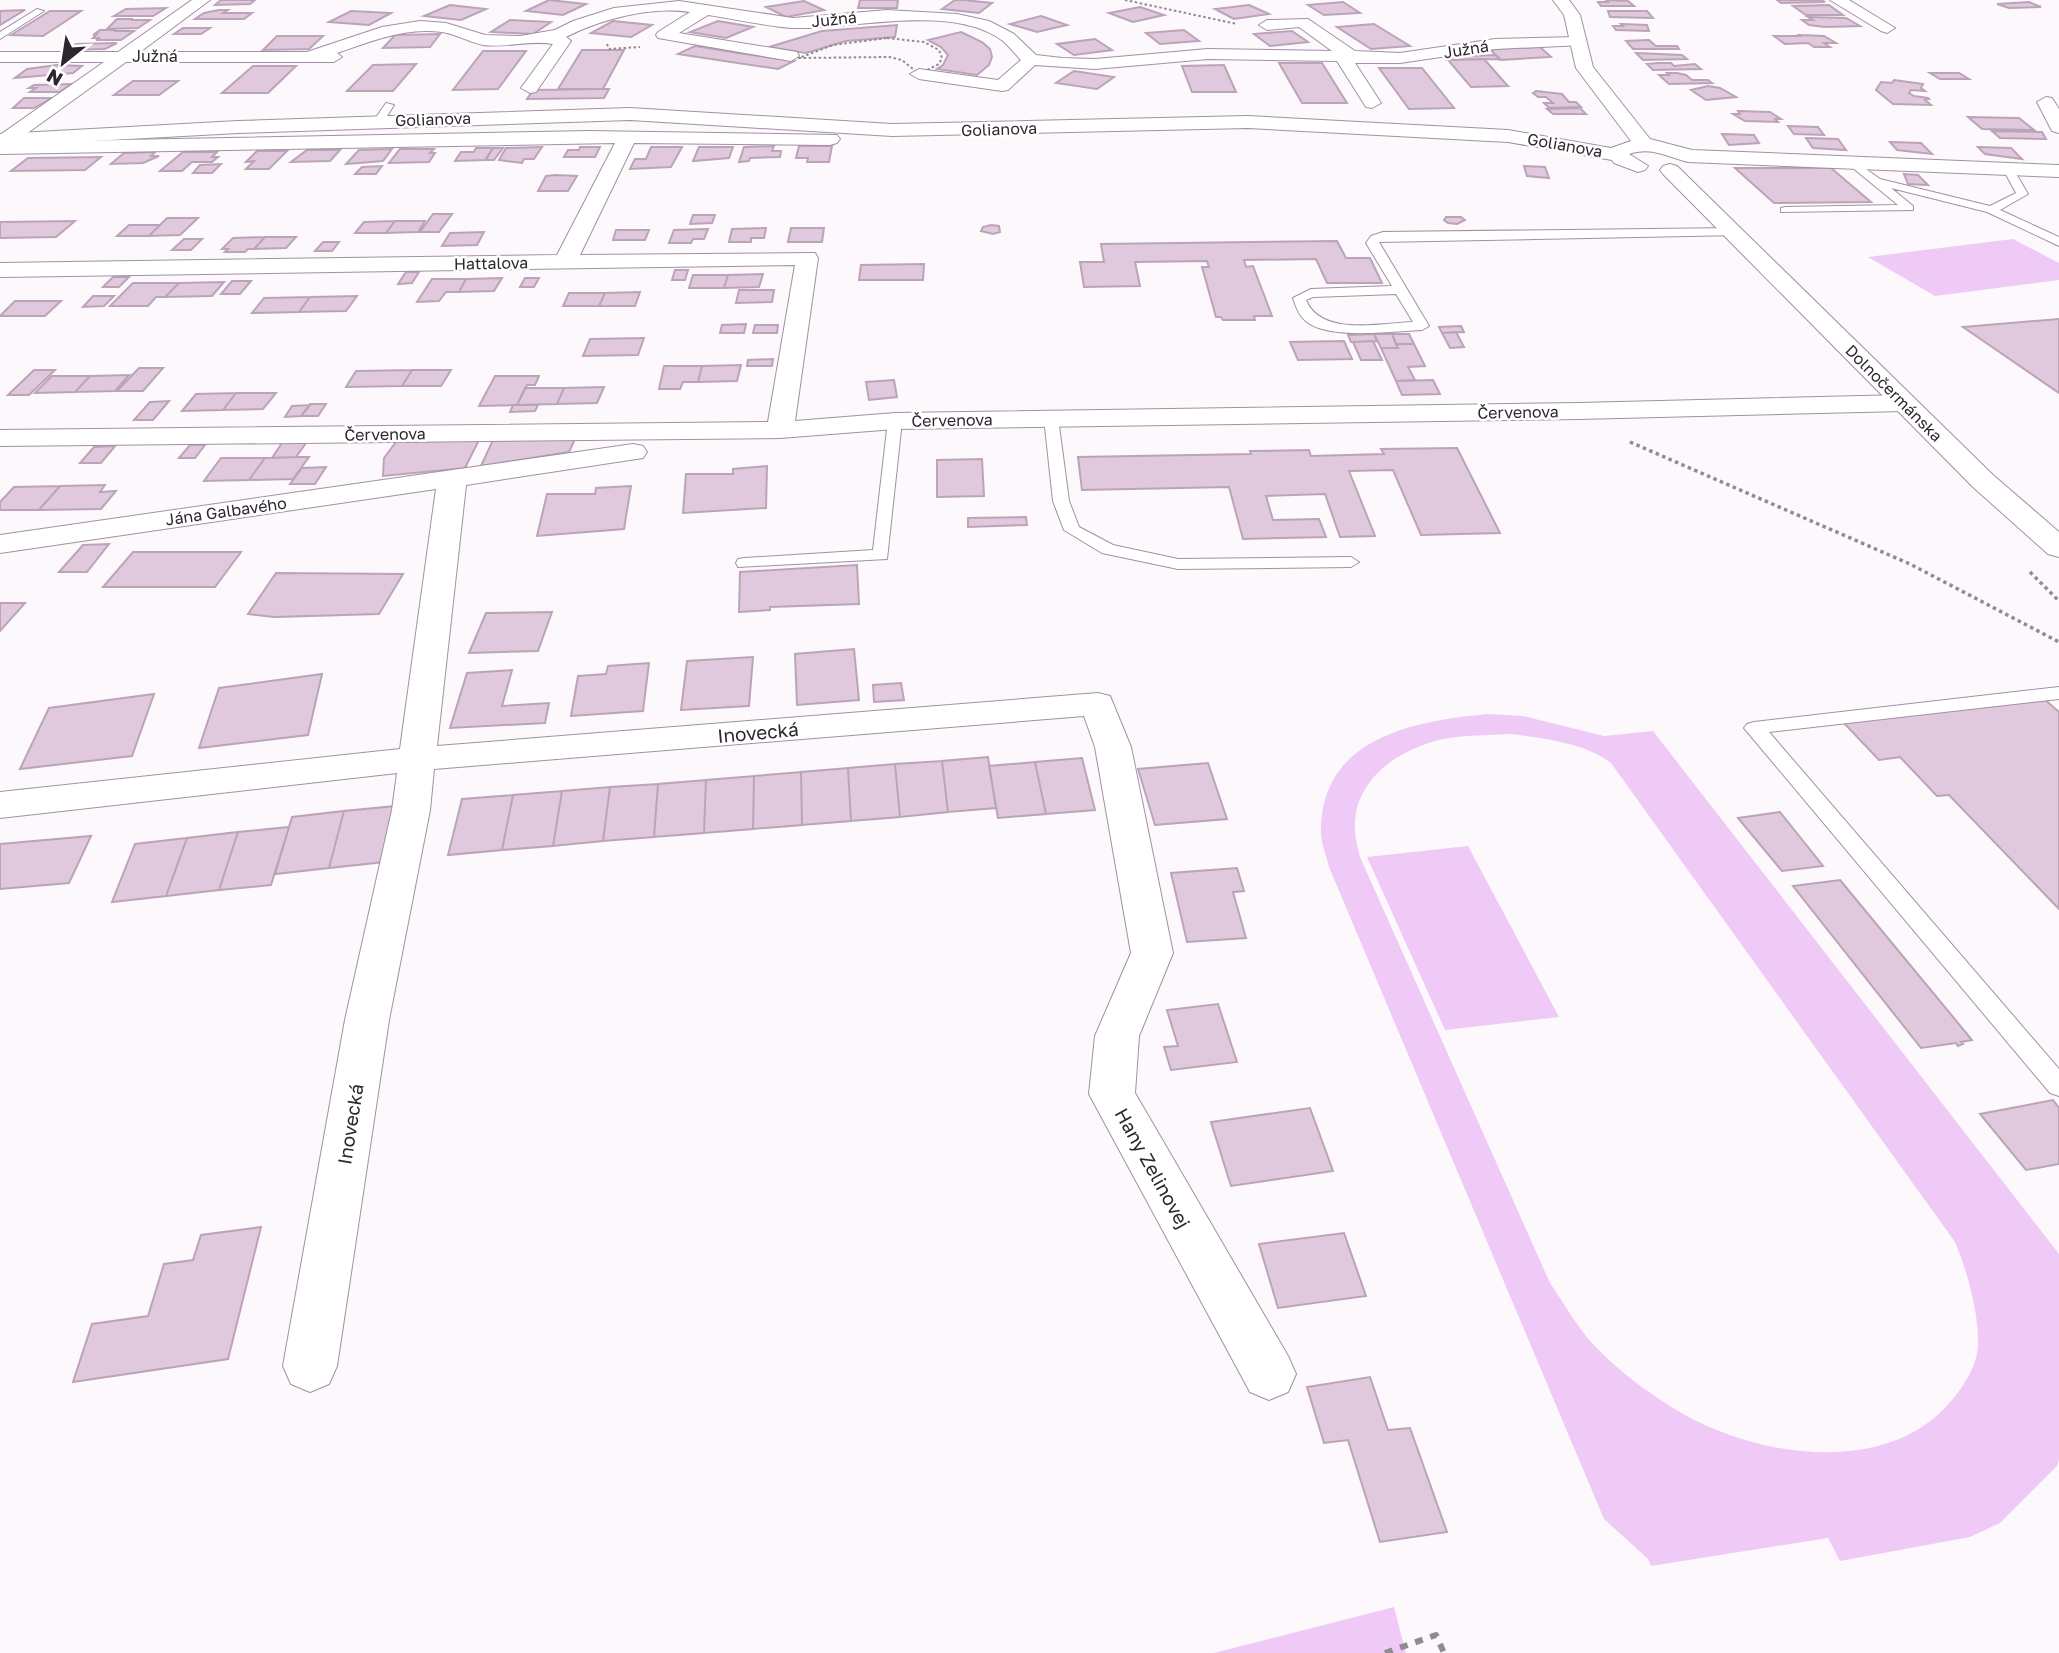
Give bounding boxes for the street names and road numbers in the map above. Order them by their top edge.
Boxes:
street label: Južná [810,7,858,31]
street label: Južná [1442,36,1490,62]
street label: Južná [132,46,178,66]
street label: Golianova [395,108,471,130]
street label: Golianova [961,118,1037,140]
street label: Golianova [1526,129,1604,161]
street label: Hattalova [454,252,528,274]
street label: Dolnočermánska [1841,340,1947,446]
street label: Červenova [1477,401,1559,423]
street label: Červenova [911,409,993,431]
street label: Červenova [344,423,426,445]
street label: Jána Galbavého [164,493,288,529]
street label: Inovecká [716,717,800,747]
street label: Inovecká [332,1082,368,1166]
street label: Hany Zelinovej [1110,1104,1196,1232]

